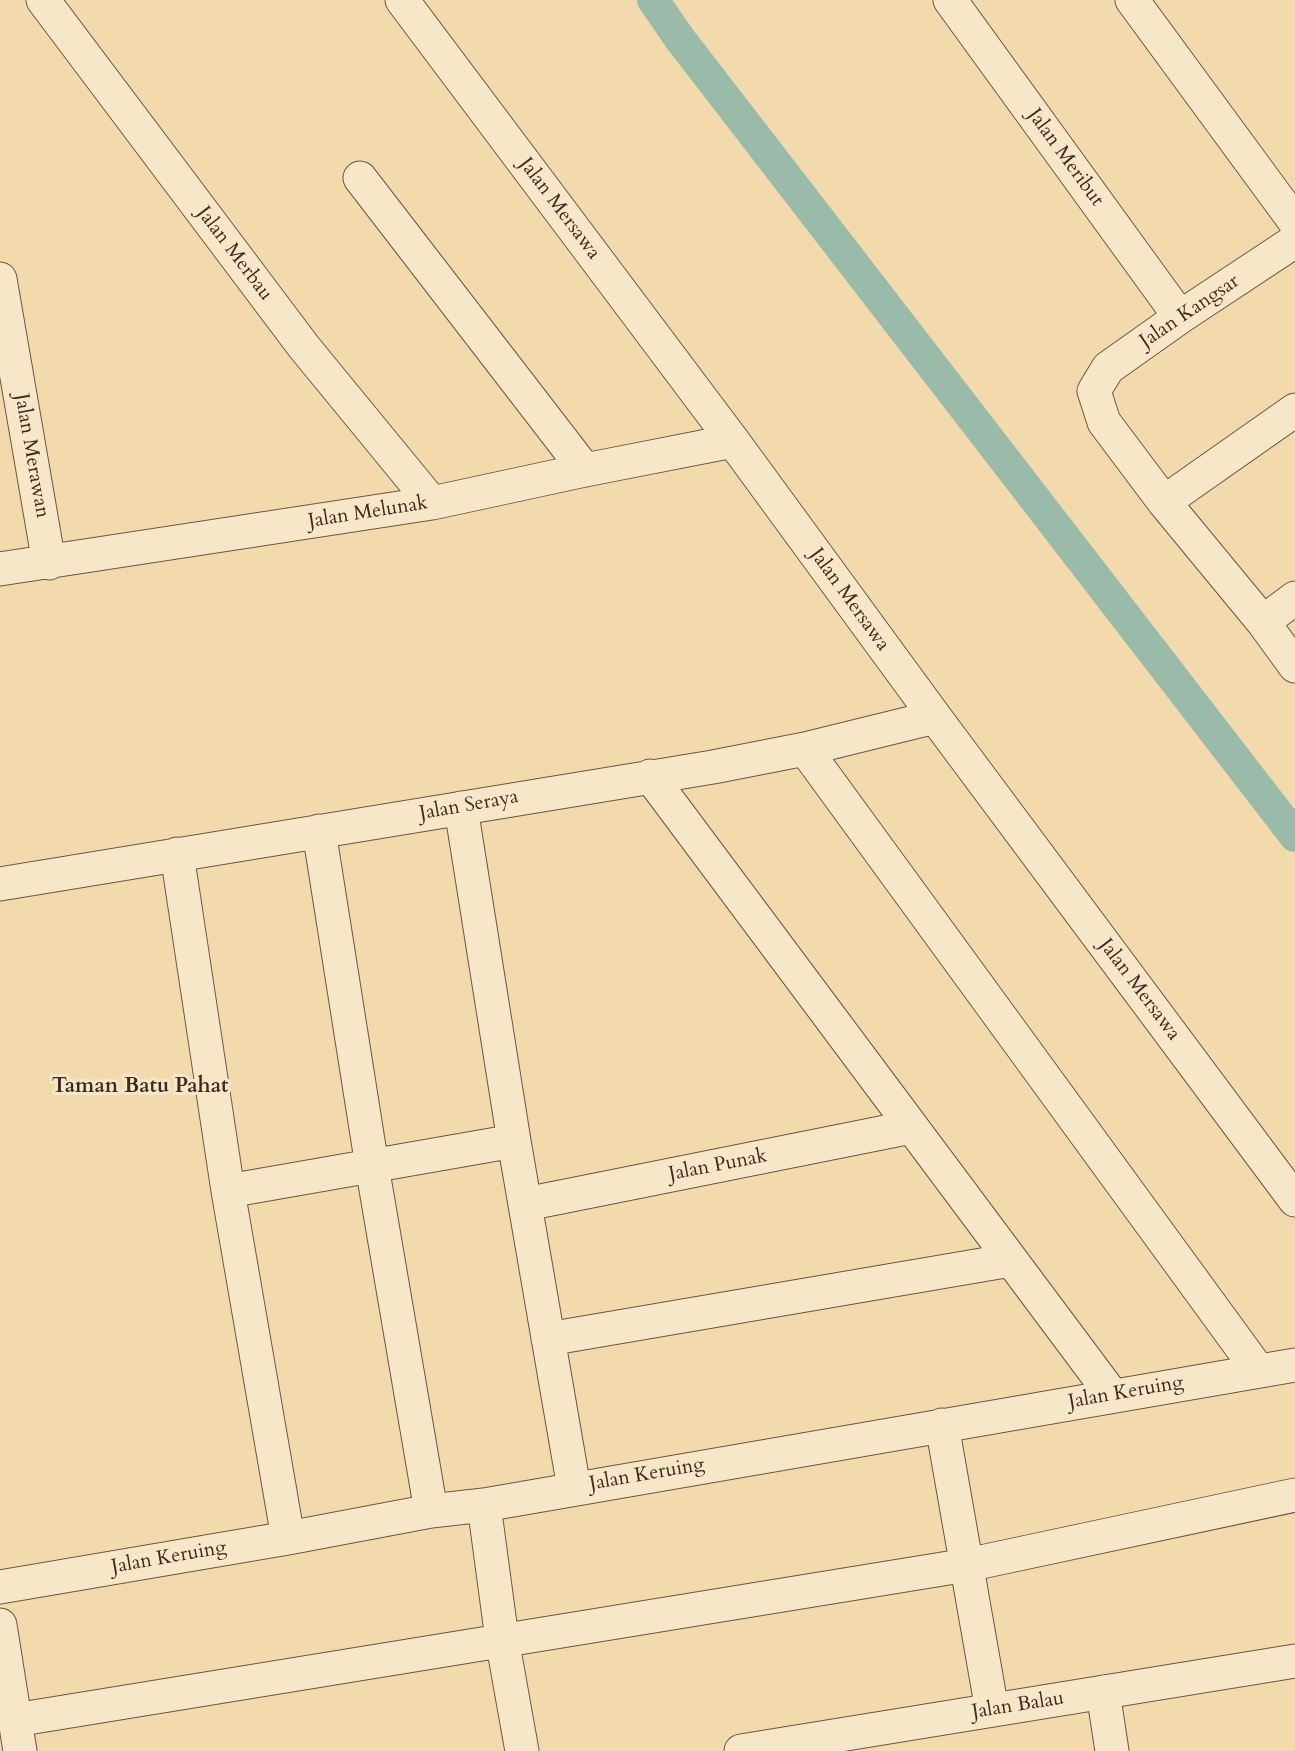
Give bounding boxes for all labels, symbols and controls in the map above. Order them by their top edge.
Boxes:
street label: Jalan Meribut [1022,105,1108,211]
street label: Jalan Mersawa [513,153,605,265]
street label: Jalan Merbau [191,202,277,306]
street label: Jalan Kangsar [1136,270,1244,354]
street label: Jalan Merawan [8,392,54,520]
street label: Jalan Melunak [307,492,429,534]
street label: Jalan Mersawa [804,544,894,656]
street label: Jalan Seraya [418,785,520,827]
street label: Jalan Mersawa [1093,934,1185,1046]
district label: Taman Batu Pahat [52,1074,228,1100]
street label: Jalan Punak [667,1145,769,1187]
street label: Jalan Keruing [1067,1371,1185,1415]
street label: Jalan Keruing [588,1453,706,1497]
street label: Jalan Keruing [110,1536,228,1580]
street label: Jalan Balau [970,1687,1066,1725]

